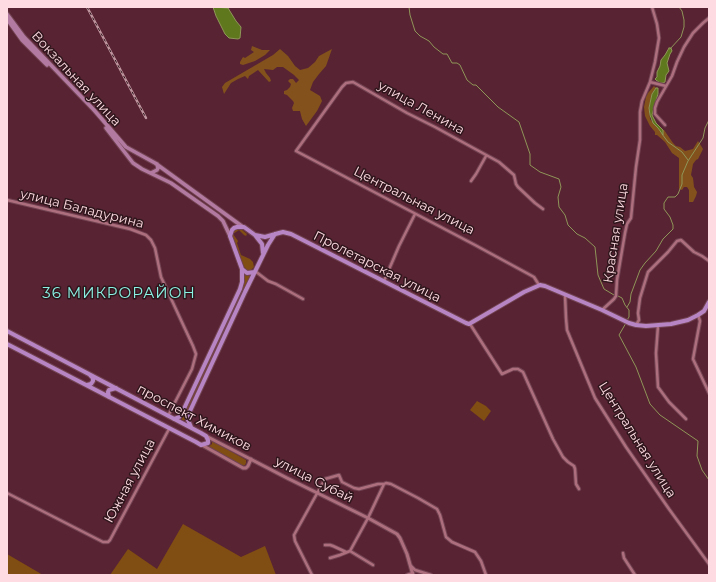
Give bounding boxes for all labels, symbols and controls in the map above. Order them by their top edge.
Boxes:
street label: Вокзальная улица [28,28,124,130]
street label: улица Ленина [375,78,467,138]
street label: Центральная улица [351,164,477,238]
street label: Красная улица [600,182,632,284]
street label: улица Баладурина [19,186,145,232]
street label: Пролетарская улица [311,228,443,306]
district label: 36 МИКРОРАЙОН [42,285,196,303]
street label: Центральная улица [595,379,679,501]
street label: проспект Химиков [134,381,254,455]
street label: Южная улица [101,436,159,526]
street label: улица Субай [272,454,356,506]

